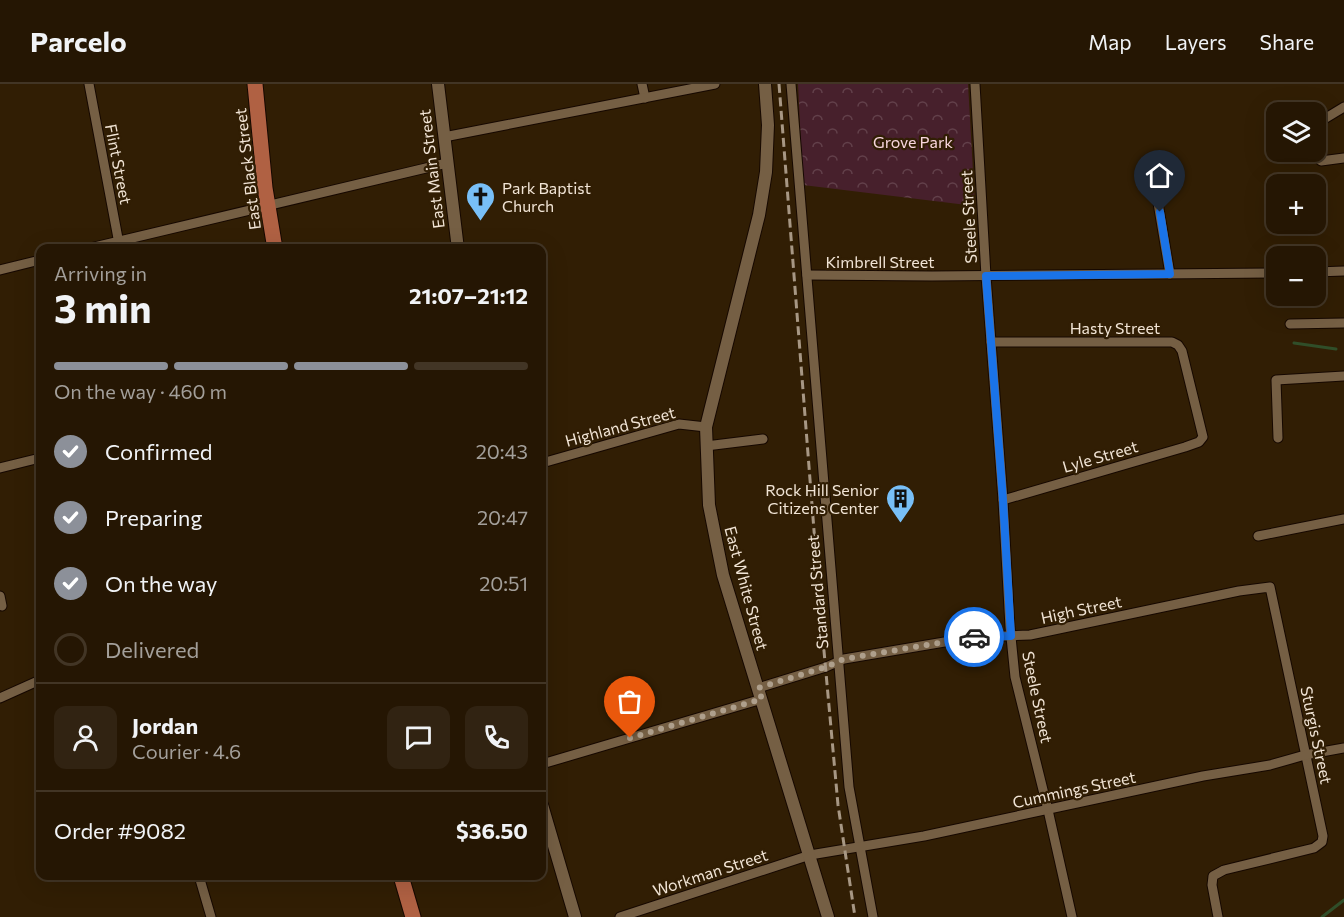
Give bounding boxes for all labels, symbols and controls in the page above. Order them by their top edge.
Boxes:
text: Parcelo [30,24,127,58]
text: Map [1088,29,1132,54]
text: Layers [1165,29,1227,54]
text: Share [1260,29,1314,54]
map controls [1266,102,1326,306]
button: layers [1266,102,1326,162]
street label: East Black Street [230,107,264,231]
street label: East Main Street [414,108,448,230]
street label: Flint Street [102,122,136,206]
park label: Grove Park [873,132,953,151]
pin [1134,150,1185,212]
icon: home [1143,159,1176,192]
street label: Steele Street [956,169,980,264]
button: + [1266,174,1326,234]
place label: Park Baptist Church [502,178,591,215]
church icon: Park Baptist Church [465,180,497,222]
button: − [1266,246,1326,306]
street label: Kimbrell Street [825,252,935,271]
text: Arriving in [54,261,147,285]
text: 21:07–21:12 [409,282,528,309]
text: 3 min [54,283,152,331]
street label: Hasty Street [1070,318,1161,337]
text: On the way · 460 m [54,379,227,403]
street label: Highland Street [563,402,677,450]
icon: check [54,435,87,468]
street label: Lyle Street [1060,436,1140,476]
text: Confirmed [105,438,212,465]
text: 20:43 [476,439,528,463]
place label: Rock Hill Senior Citizens Center [765,480,880,517]
building icon: Rock Hill Senior Citizens Center [884,482,916,524]
icon: check [54,501,87,534]
text: Preparing [105,504,202,531]
text: 20:47 [477,505,528,529]
street label: East White Street [721,524,773,652]
street label: Standard Street [803,534,831,650]
icon: check [54,567,87,600]
text: On the way [105,570,217,597]
text: 20:51 [479,571,528,595]
street label: High Street [1039,591,1124,627]
courier [944,607,1004,667]
icon: car [958,621,991,654]
text: Delivered [105,636,199,663]
street label: Steele Street [1019,649,1057,745]
pin [604,676,655,738]
street label: Sturgis Street [1297,684,1337,786]
icon: bag [613,685,646,718]
button: person [54,706,117,769]
button: chat [387,706,450,769]
button: phone [465,706,528,769]
text: Jordan [132,712,198,739]
text: Courier · 4.6 [132,739,241,763]
street label: Cummings Street [1011,767,1138,811]
text: Order #9082 [54,817,186,844]
text: $36.50 [456,817,528,844]
street label: Workman Street [650,844,770,900]

